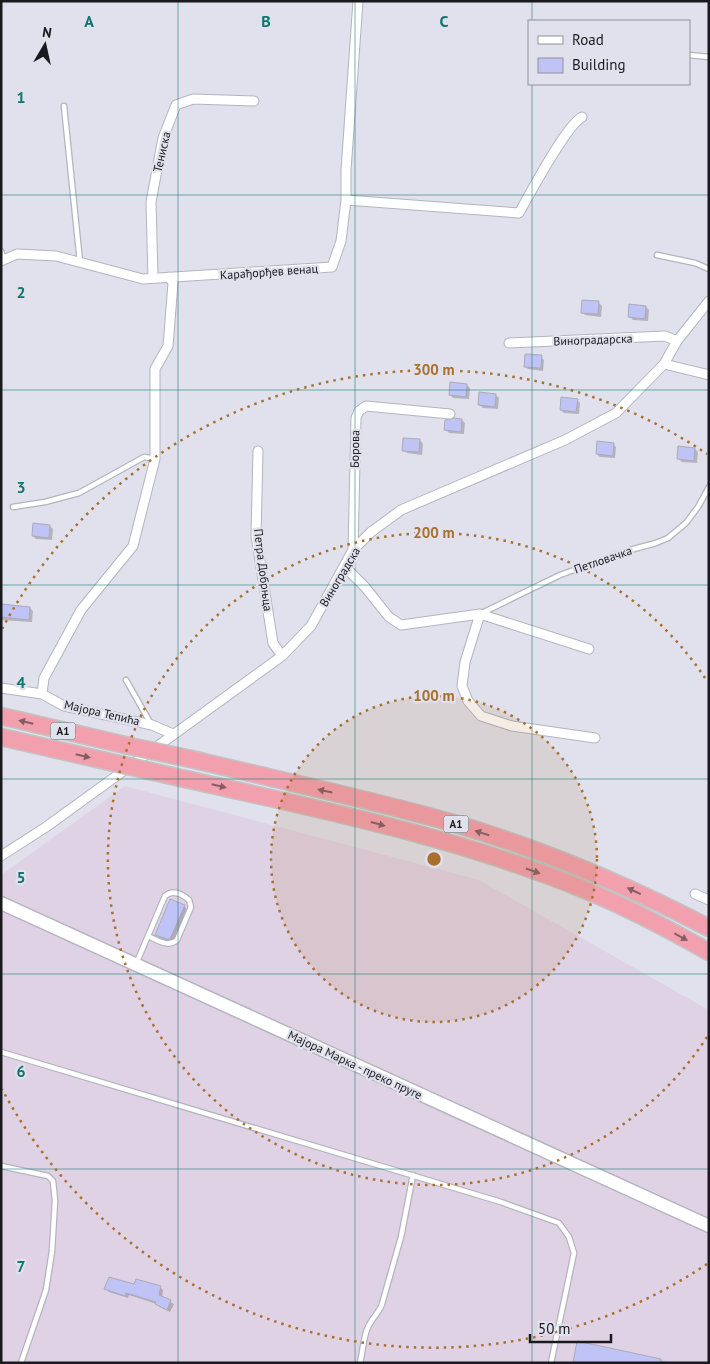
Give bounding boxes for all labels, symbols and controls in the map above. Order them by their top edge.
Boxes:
text: A [84,11,94,31]
text: B [261,11,271,31]
text: C [440,11,449,31]
north arrow [20,20,70,70]
legend [528,20,690,85]
text: N [41,23,53,42]
text: Road [572,30,604,49]
text: Building [572,55,626,74]
text: 1 [16,87,26,107]
street label: Тениска [150,130,173,174]
street label: Карађорђев венац [219,261,319,282]
text: 2 [16,282,26,302]
street label: Виноградарска [553,331,633,348]
text: 300 m [413,360,455,379]
street label: Борова [347,430,362,468]
text: 3 [16,477,26,497]
text: 200 m [413,523,455,542]
street label: Петра Добрњца [251,528,276,612]
street label: Петловачка [572,543,634,576]
street label: Виноградска [316,544,363,609]
text: 4 [16,672,26,692]
text: 100 m [413,686,455,705]
street label: Мајора Тепића [63,697,141,729]
one-way arrow [19,718,34,726]
road number: A1 [50,722,76,739]
one-way arrow [75,752,90,760]
one-way arrow [212,783,228,791]
one-way arrow [317,786,333,794]
road number: A1 [444,816,468,832]
one-way arrow [370,820,385,828]
one-way arrow [475,828,490,836]
centre of rings [425,850,443,868]
text: 5 [16,867,26,887]
one-way arrow [526,867,541,875]
one-way arrow [627,887,641,895]
one-way arrow [674,933,689,941]
street label: Мајора Марка - преко пруге [286,1027,425,1102]
text: 6 [16,1061,26,1081]
text: 7 [16,1256,26,1276]
scale bar [530,1312,611,1344]
text: 50 m [538,1319,571,1338]

